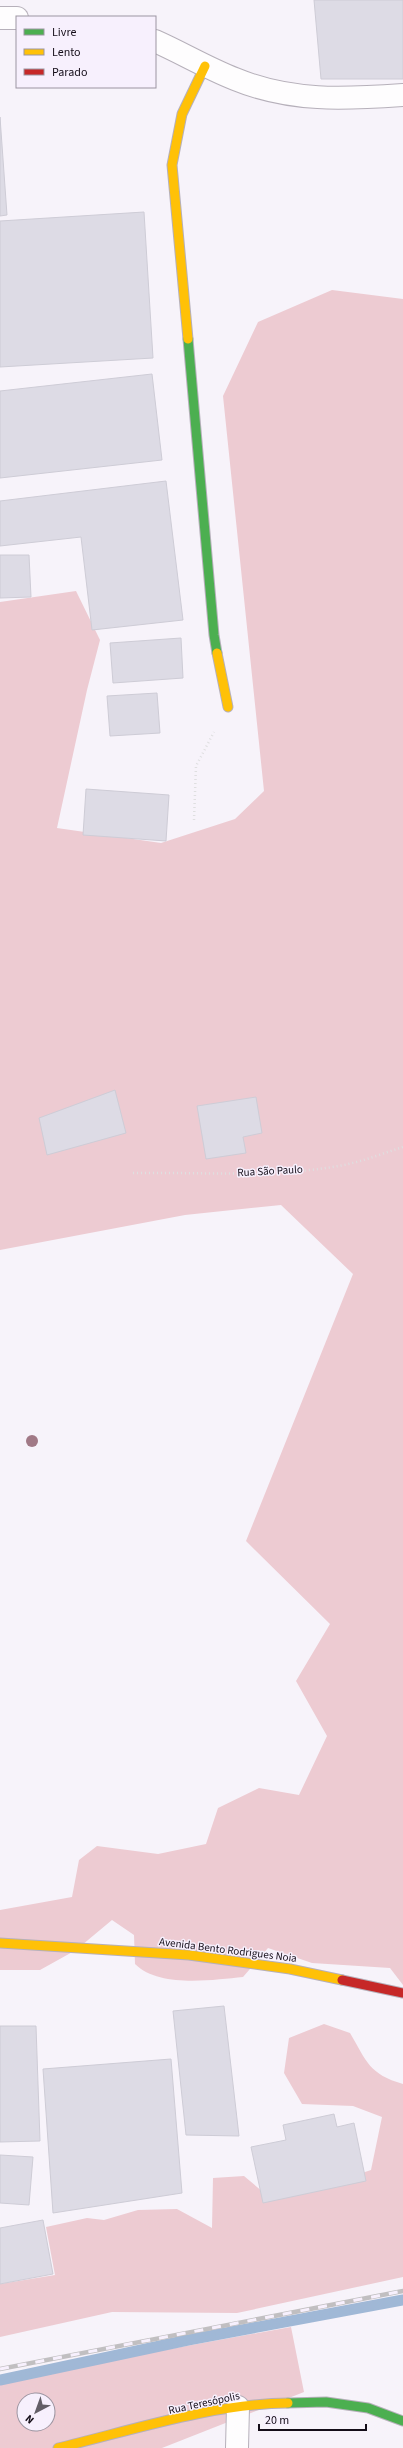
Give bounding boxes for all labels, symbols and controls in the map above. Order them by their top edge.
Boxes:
legend [16,16,156,88]
text: Livre [52,24,76,41]
text: Lento [52,44,81,61]
text: Parado [52,64,87,81]
street label: Rua São Paulo [237,1162,303,1180]
street label: Avenida Bento Rodrigues Noia [158,1934,298,1966]
street label: Rua Teresópolis [167,2388,241,2418]
north arrow [16,2392,56,2432]
scale bar [259,2406,366,2432]
text: N [22,2411,37,2427]
text: 20 m [265,2412,289,2429]

